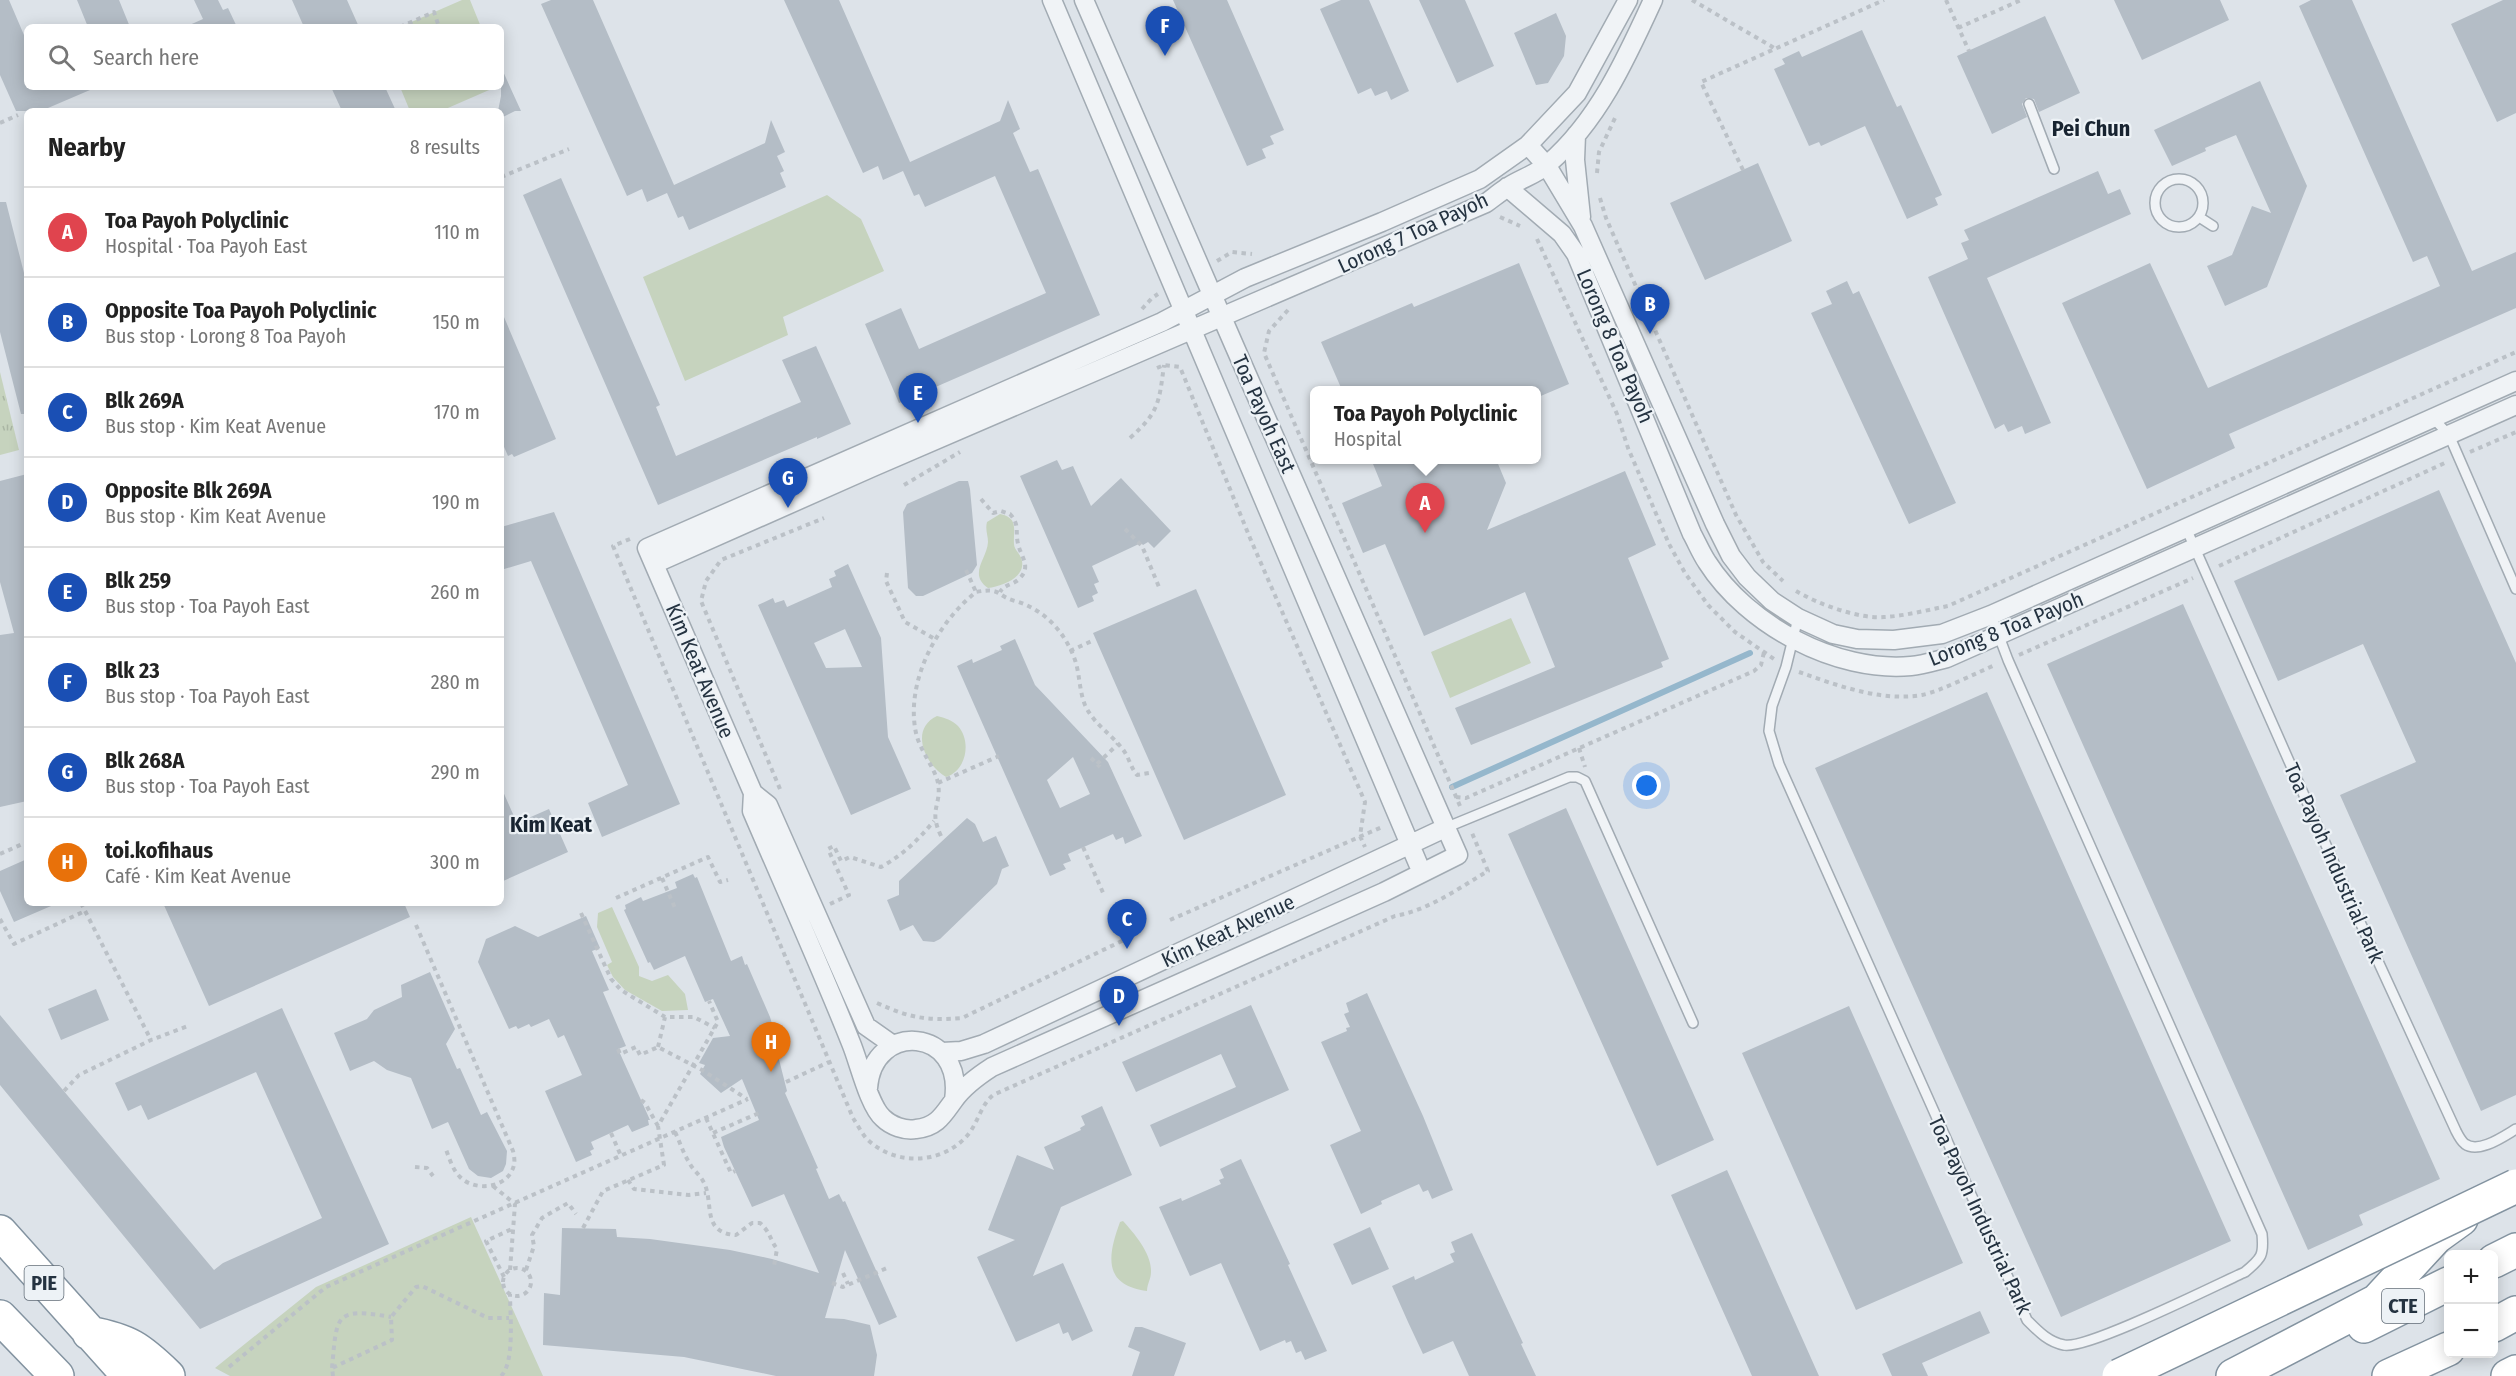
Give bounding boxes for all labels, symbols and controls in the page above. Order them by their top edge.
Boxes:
pin: F [1146,7,1184,56]
search box [24,24,504,90]
icon: search [45,41,78,74]
text: Search here [93,44,199,71]
district label: Pei Chun [2052,115,2130,142]
text: Nearby [48,132,125,163]
text: 8 results [410,135,480,159]
street label: Lorong 7 Toa Payoh [1334,187,1492,279]
text: Toa Payoh Polyclinic [105,207,289,234]
text: A [62,220,73,244]
text: 110 m [434,220,480,244]
text: Hospital · Toa Payoh East [105,234,307,258]
street label: Lorong 8 Toa Payoh [1571,265,1659,427]
pin: B [1630,284,1670,334]
text: Opposite Toa Payoh Polyclinic [105,297,377,324]
text: B [62,310,73,334]
text: 150 m [433,310,480,334]
text: Bus stop · Lorong 8 Toa Payoh [105,324,346,348]
street label: Toa Payoh East [1226,351,1302,477]
pin: E [898,374,938,423]
popup [1310,386,1541,464]
text: Blk 269A [105,387,184,414]
text: C [62,400,73,424]
text: 170 m [434,400,480,424]
text: Toa Payoh Polyclinic [1334,400,1517,427]
text: Bus stop · Kim Keat Avenue [105,414,326,438]
text: Hospital [1334,427,1402,451]
pin: G [768,458,808,508]
text: Opposite Blk 269A [105,477,272,504]
pin: A [1406,484,1444,533]
text: D [62,490,73,514]
text: 190 m [432,490,480,514]
text: Bus stop · Kim Keat Avenue [105,504,326,528]
text: Blk 259 [105,567,171,594]
text: E [63,580,72,604]
text: 260 m [431,580,480,604]
street label: Lorong 8 Toa Payoh [1925,586,2087,672]
text: Bus stop · Toa Payoh East [105,594,310,618]
street label: Kim Keat Avenue [660,600,740,742]
text: Blk 23 [105,657,160,684]
text: F [63,670,72,694]
text: 280 m [431,670,480,694]
text: Bus stop · Toa Payoh East [105,684,310,708]
text: Blk 268A [105,747,184,774]
street label: Toa Payoh Industrial Park [2278,759,2390,967]
text: G [62,760,73,784]
text: 290 m [431,760,480,784]
your location [1632,771,1661,800]
text: Bus stop · Toa Payoh East [105,774,310,798]
district label: Kim Keat [510,811,592,838]
text: toi.kofihaus [105,837,213,864]
text: H [61,850,74,874]
text: 300 m [430,850,480,874]
text: Café · Kim Keat Avenue [105,864,291,888]
street label: Kim Keat Avenue [1157,889,1299,973]
pin: C [1108,900,1146,949]
pin: D [1100,976,1138,1026]
pin: H [752,1022,790,1072]
street label: Toa Payoh Industrial Park [1923,1112,2038,1319]
map controls [2444,1250,2498,1358]
button: + [2444,1250,2498,1304]
road number: PIE [24,1266,63,1300]
road number: CTE [2382,1289,2424,1323]
button: − [2444,1304,2498,1358]

